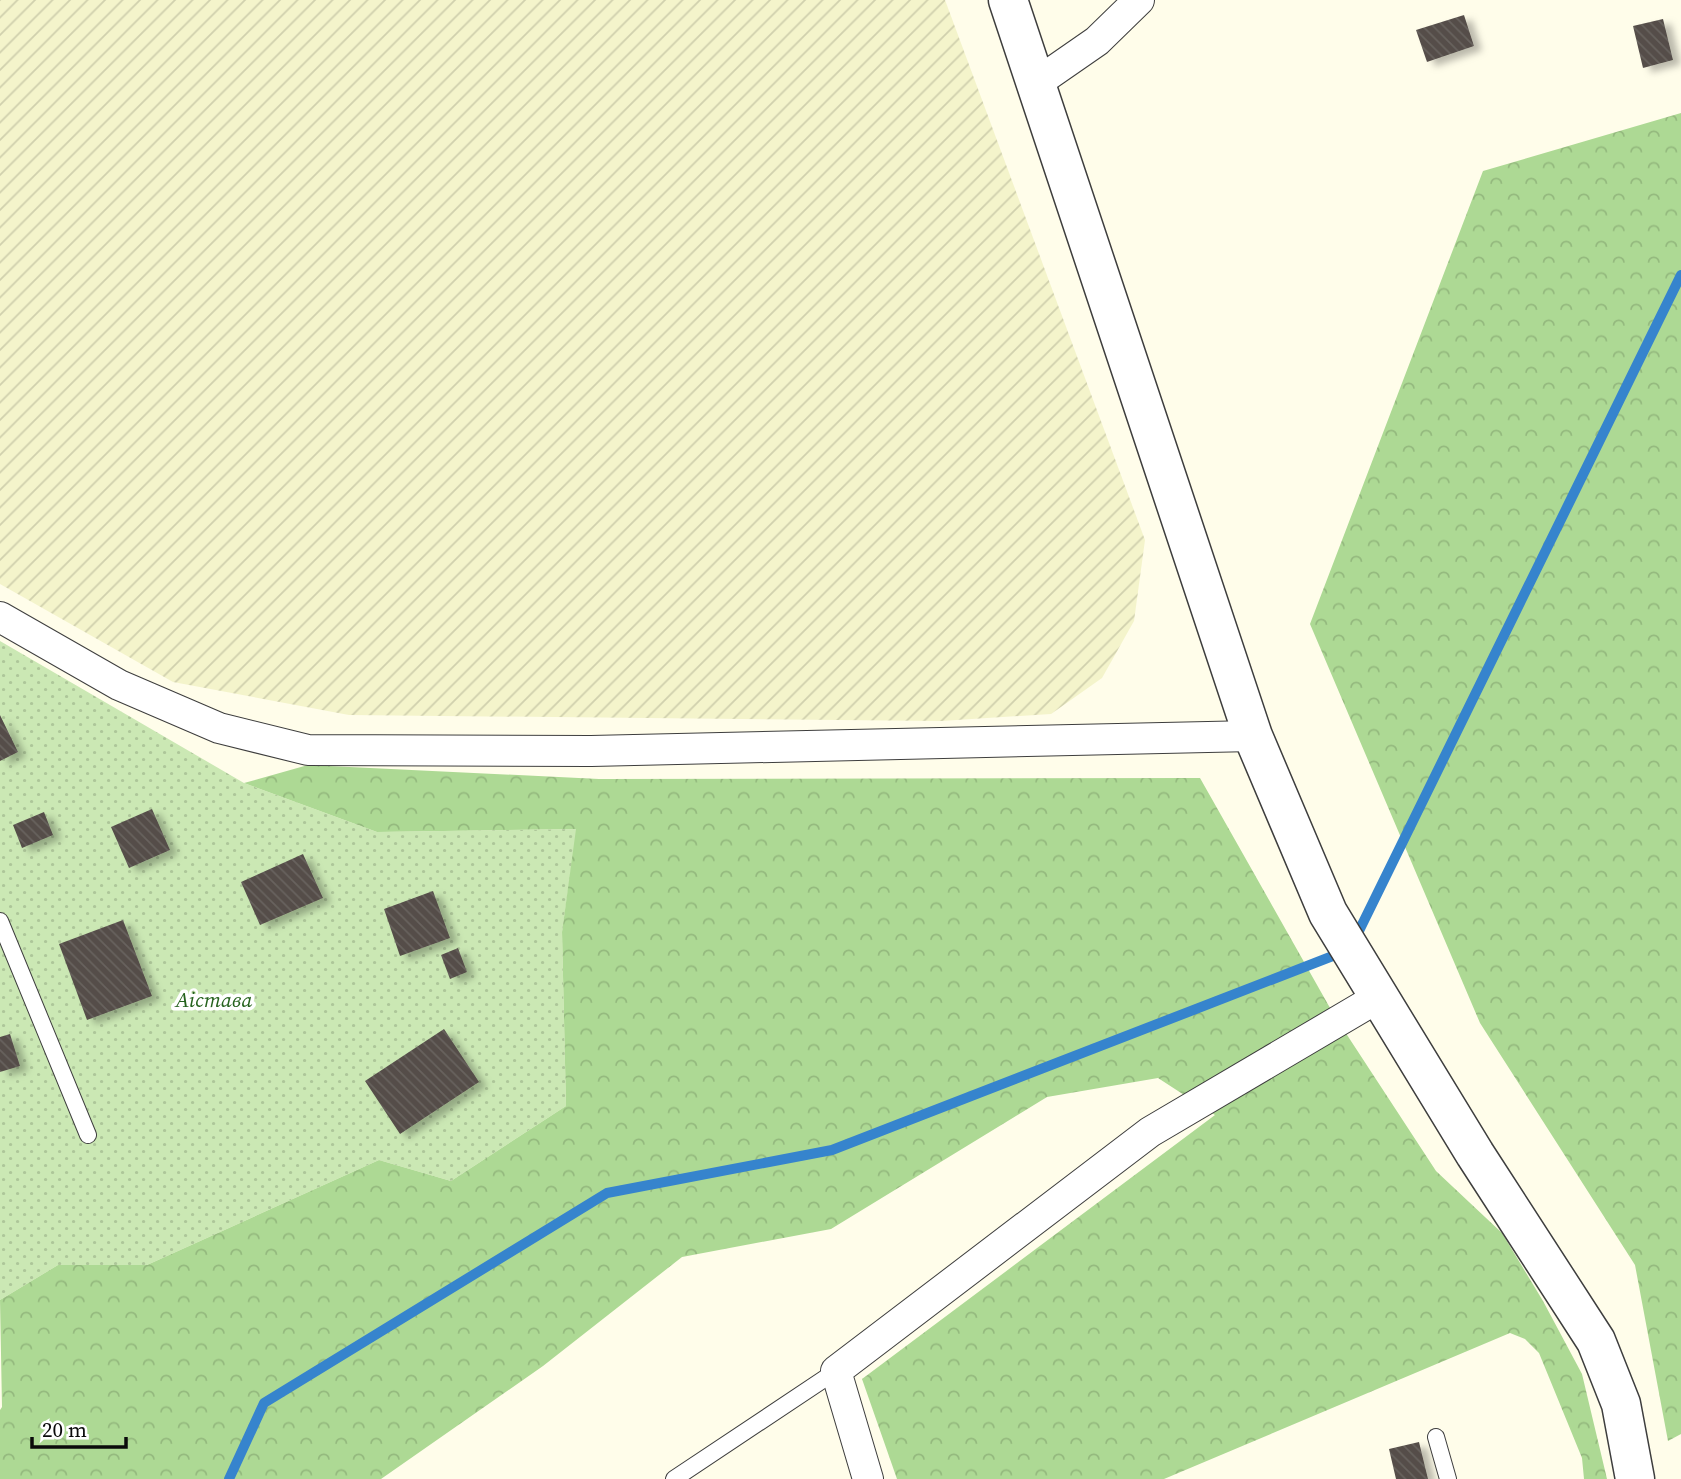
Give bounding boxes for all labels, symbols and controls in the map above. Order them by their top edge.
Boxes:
park label: Аістава [174,985,253,1014]
scale bar [32,1406,126,1450]
text: 20 m [42,1415,87,1444]

